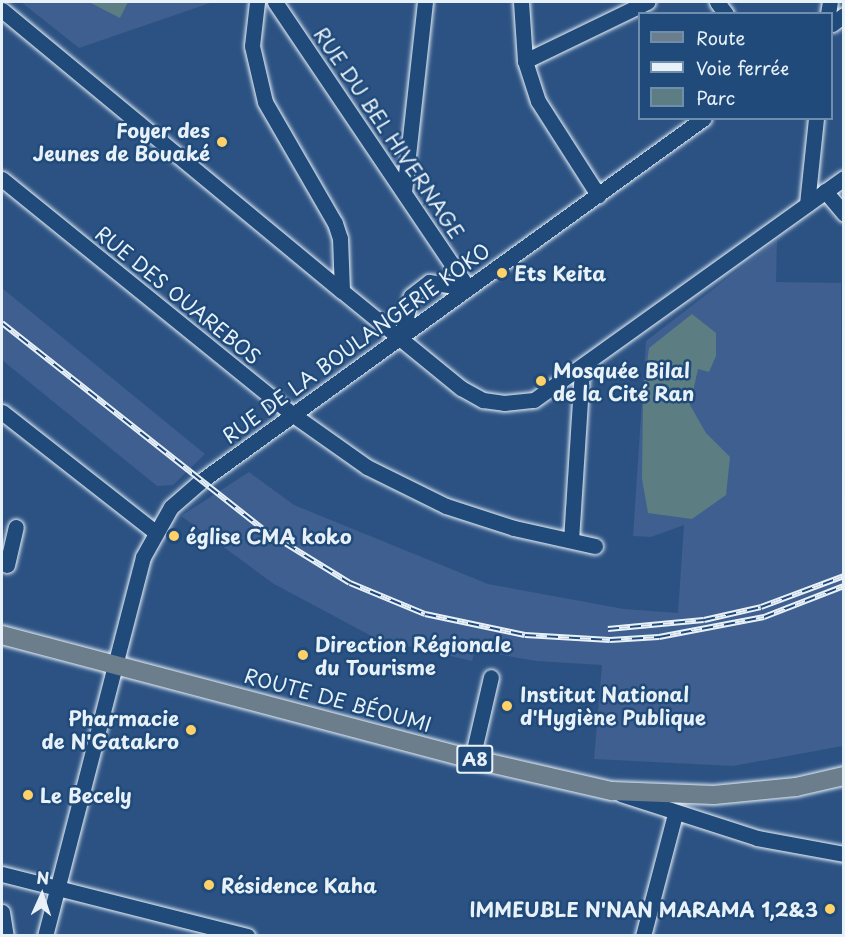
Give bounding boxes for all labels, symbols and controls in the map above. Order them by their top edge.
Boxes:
legend [638,12,833,120]
street label: RUE DU BEL HIVERNAGE [308,21,470,245]
text: Route [696,24,745,51]
text: Voie ferrée [696,54,789,81]
text: Parc [696,84,735,111]
place label: Foyer des Jeunes de Bouaké [31,118,210,165]
marker: Foyer des Jeunes de Bouaké [215,135,229,149]
street label: RUE DES OUAREBOS [88,219,268,371]
street label: RUE DE LA BOULANGERIE KOKO [216,237,496,449]
place label: Ets Keita [514,261,606,285]
marker: Ets Keita [495,266,509,280]
place label: Mosquée Bilal de la Cité Ran [553,358,697,405]
marker: Mosquée Bilal de la Cité Ran [534,374,548,388]
place label: église CMA koko [186,524,353,548]
marker: église CMA koko [167,529,181,543]
place label: Direction Régionale du Tourisme [315,632,511,679]
marker: Direction Régionale du Tourisme [296,648,310,662]
street label: ROUTE DE BÉOUMI [241,663,435,737]
place label: Institut National d'Hygiène Publique [520,682,707,729]
marker: Institut National d'Hygiène Publique [498,697,516,715]
place label: Pharmacie de N'Gatakro [41,706,179,753]
marker: Pharmacie de N'Gatakro [184,723,198,737]
road number: A8 [456,744,494,774]
place label: Le Becely [40,783,132,807]
marker: Le Becely [21,788,35,802]
north arrow [12,865,72,925]
text: N [36,865,50,889]
place label: Résidence Kaha [221,873,377,897]
marker: Résidence Kaha [202,878,216,892]
place label: IMMEUBLE N'NAN MARAMA 1,2&3 [468,897,818,921]
marker: IMMEUBLE N'NAN MARAMA 1,2&3 [823,902,837,916]

